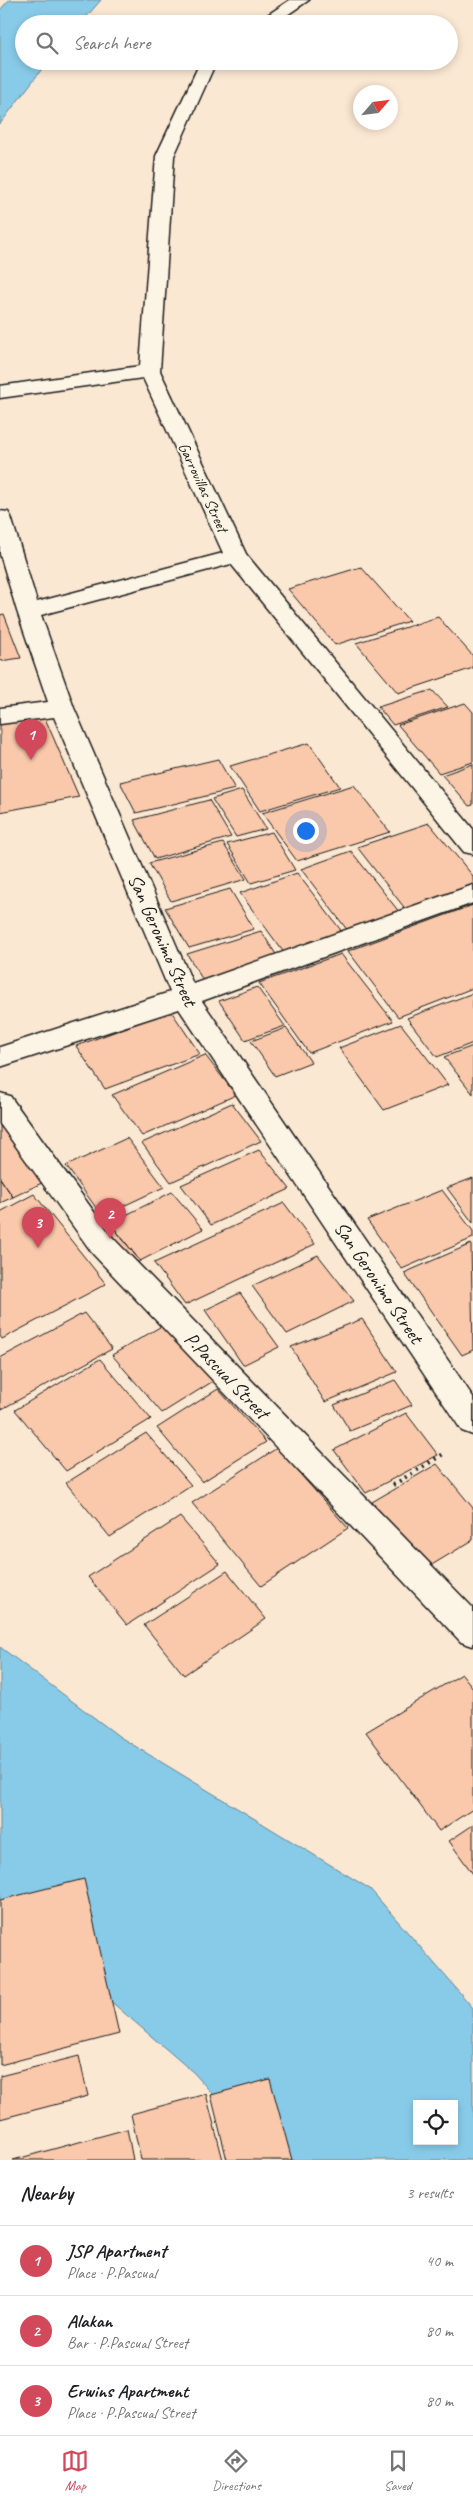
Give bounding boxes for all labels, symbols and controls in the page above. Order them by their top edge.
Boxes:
search box [15,15,458,70]
icon: search [33,29,61,57]
text: Search here [73,31,150,55]
north arrow [353,85,398,130]
street label: Garrovillas Street [174,439,234,538]
pin: 1 [15,719,47,760]
your location [293,818,319,844]
street label: San Geronimo Street [122,870,204,1012]
pin: 2 [94,1198,126,1239]
pin: 3 [22,1207,54,1248]
street label: San Geronimo Street [329,1216,430,1350]
street label: P.Pascual Street [179,1326,277,1427]
map controls [413,2100,458,2145]
button: locate [413,2100,458,2145]
text: Nearby [20,2180,73,2206]
text: 3 results [406,2183,453,2203]
text: JSP Apartment [67,2239,166,2263]
text: 1 [32,2251,40,2271]
text: 40 m [426,2251,453,2271]
text: Place · P.Pascual [67,2263,156,2283]
text: Alakan [67,2309,112,2333]
text: 2 [32,2321,40,2341]
text: 80 m [426,2321,453,2341]
text: Bar · P.Pascual Street [67,2333,188,2353]
text: Erwins Apartment [67,2379,188,2403]
text: 3 [32,2391,40,2411]
text: 80 m [426,2391,453,2411]
text: Place · P.Pascual Street [67,2403,195,2423]
tab: Map [61,2447,89,2494]
tab: Directions [212,2447,261,2494]
tab: Saved [384,2447,412,2494]

